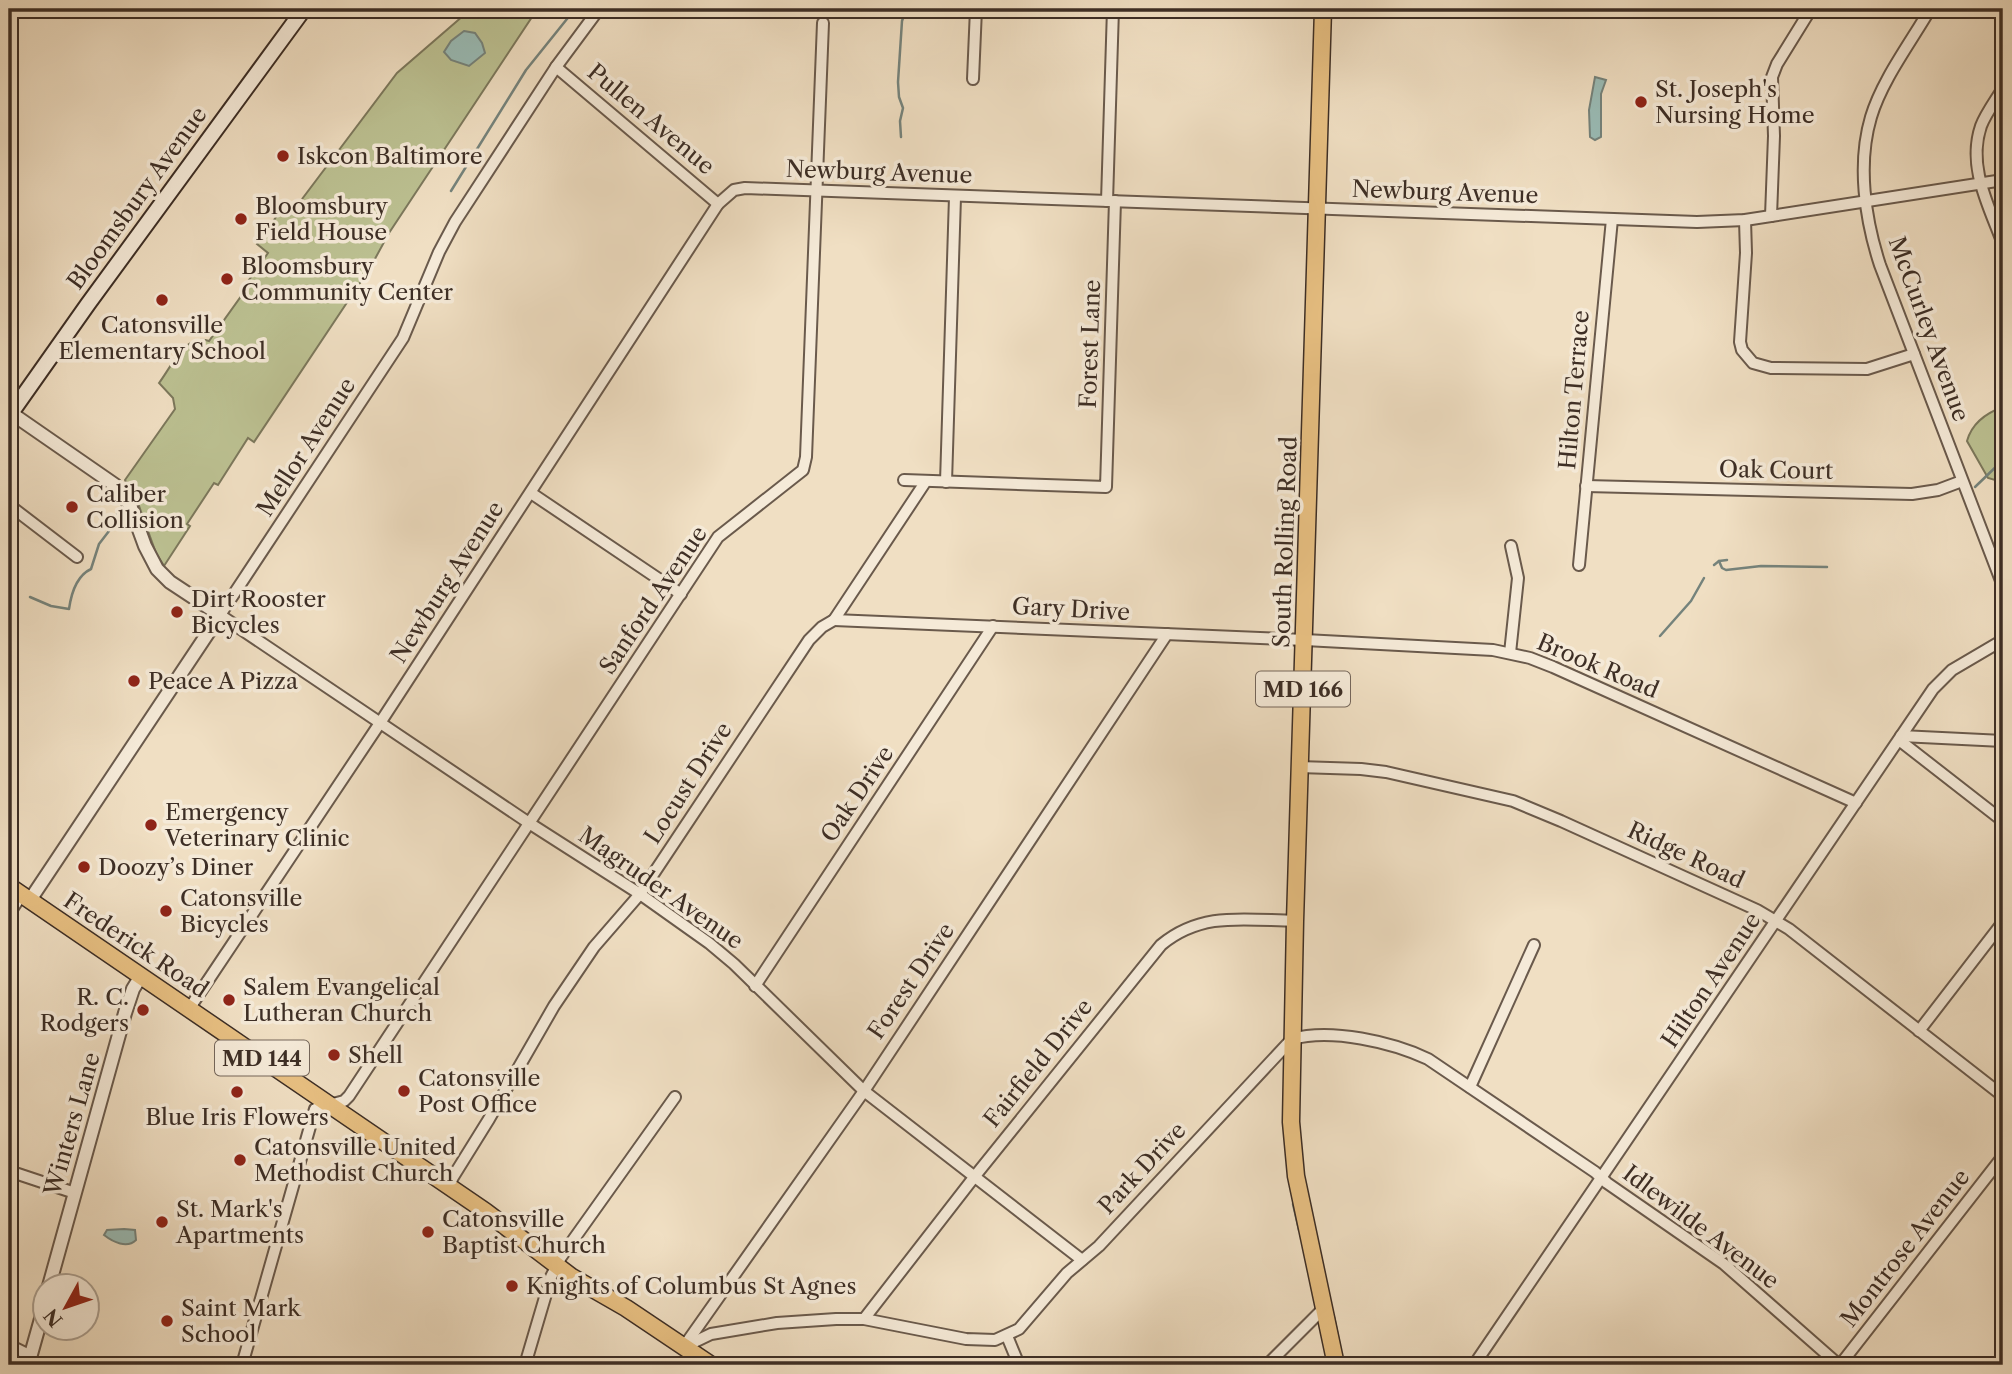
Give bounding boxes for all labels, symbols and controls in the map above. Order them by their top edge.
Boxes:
street label: Pullen Avenue [582,58,720,180]
place label: St. Joseph's Nursing Home [1655,75,1815,129]
marker: St. Joseph's Nursing Home [1633,94,1649,110]
street label: Bloomsbury Avenue [61,101,213,295]
place label: Iskcon Baltimore [297,142,483,170]
marker: Iskcon Baltimore [275,148,291,164]
street label: Newburg Avenue [785,155,973,189]
street label: Newburg Avenue [1351,175,1539,209]
place label: Bloomsbury Field House [255,192,388,246]
marker: Bloomsbury Field House [233,211,249,227]
street label: McCurley Avenue [1883,233,1975,425]
place label: Bloomsbury Community Center [241,252,454,306]
marker: Bloomsbury Community Center [219,271,235,287]
street label: Forest Lane [1074,279,1106,409]
marker: Catonsville Elementary School [154,292,170,308]
street label: Hilton Terrace [1553,309,1595,471]
place label: Catonsville Elementary School [58,311,266,365]
street label: Mellor Avenue [251,372,361,522]
street label: South Rolling Road [1267,436,1303,648]
street label: Oak Court [1719,455,1833,485]
place label: Caliber Collision [86,480,184,534]
street label: Newburg Avenue [384,496,510,668]
marker: Caliber Collision [64,499,80,515]
street label: Sanford Avenue [593,521,713,679]
place label: Dirt Rooster Bicycles [191,585,326,639]
street label: Gary Drive [1011,592,1131,626]
marker: Dirt Rooster Bicycles [169,604,185,620]
street label: Brook Road [1533,628,1663,704]
place label: Peace A Pizza [148,667,299,695]
road number: MD 166 [1256,672,1350,706]
marker: Peace A Pizza [126,673,142,689]
street label: Locust Drive [638,717,738,849]
street label: Oak Drive [815,741,899,847]
place label: Emergency Veterinary Clinic [164,798,350,852]
street label: Ridge Road [1623,816,1749,894]
marker: Emergency Veterinary Clinic [143,817,159,833]
street label: Magruder Avenue [573,821,749,955]
place label: Doozy’s Diner [98,853,254,881]
marker: Doozy’s Diner [76,859,92,875]
place label: Catonsville Bicycles [180,884,302,938]
street label: Frederick Road [58,886,214,1004]
marker: Catonsville Bicycles [158,903,174,919]
street label: Hilton Avenue [1655,907,1767,1053]
street label: Forest Drive [862,918,960,1044]
place label: Salem Evangelical Lutheran Church [243,973,440,1027]
place label: R. C. Rodgers [40,983,129,1037]
marker: Salem Evangelical Lutheran Church [221,992,237,1008]
street label: Fairfield Drive [978,993,1098,1133]
marker: R. C. Rodgers [135,1002,151,1018]
road number: MD 144 [215,1040,309,1076]
place label: Shell [348,1041,403,1069]
marker: Shell [326,1047,342,1063]
street label: Winters Lane [38,1049,106,1200]
place label: Catonsville Post Office [418,1064,540,1118]
marker: Catonsville Post Office [396,1083,412,1099]
marker: Blue Iris Flowers [229,1084,245,1100]
place label: Blue Iris Flowers [145,1103,329,1131]
street label: Park Drive [1092,1116,1192,1220]
place label: Catonsville United Methodist Church [254,1133,456,1187]
marker: Catonsville United Methodist Church [232,1152,248,1168]
street label: Idlewilde Avenue [1617,1159,1785,1295]
street label: Montrose Avenue [1835,1163,1975,1333]
place label: St. Mark's Apartments [175,1195,304,1249]
place label: Catonsville Baptist Church [442,1205,606,1259]
marker: St. Mark's Apartments [154,1214,170,1230]
marker: Catonsville Baptist Church [420,1224,436,1240]
north arrow [32,1272,102,1342]
place label: Knights of Columbus St Agnes [526,1272,856,1300]
marker: Knights of Columbus St Agnes [504,1278,520,1294]
place label: Saint Mark School [181,1294,302,1348]
text: N [39,1304,67,1331]
marker: Saint Mark School [159,1313,175,1329]

